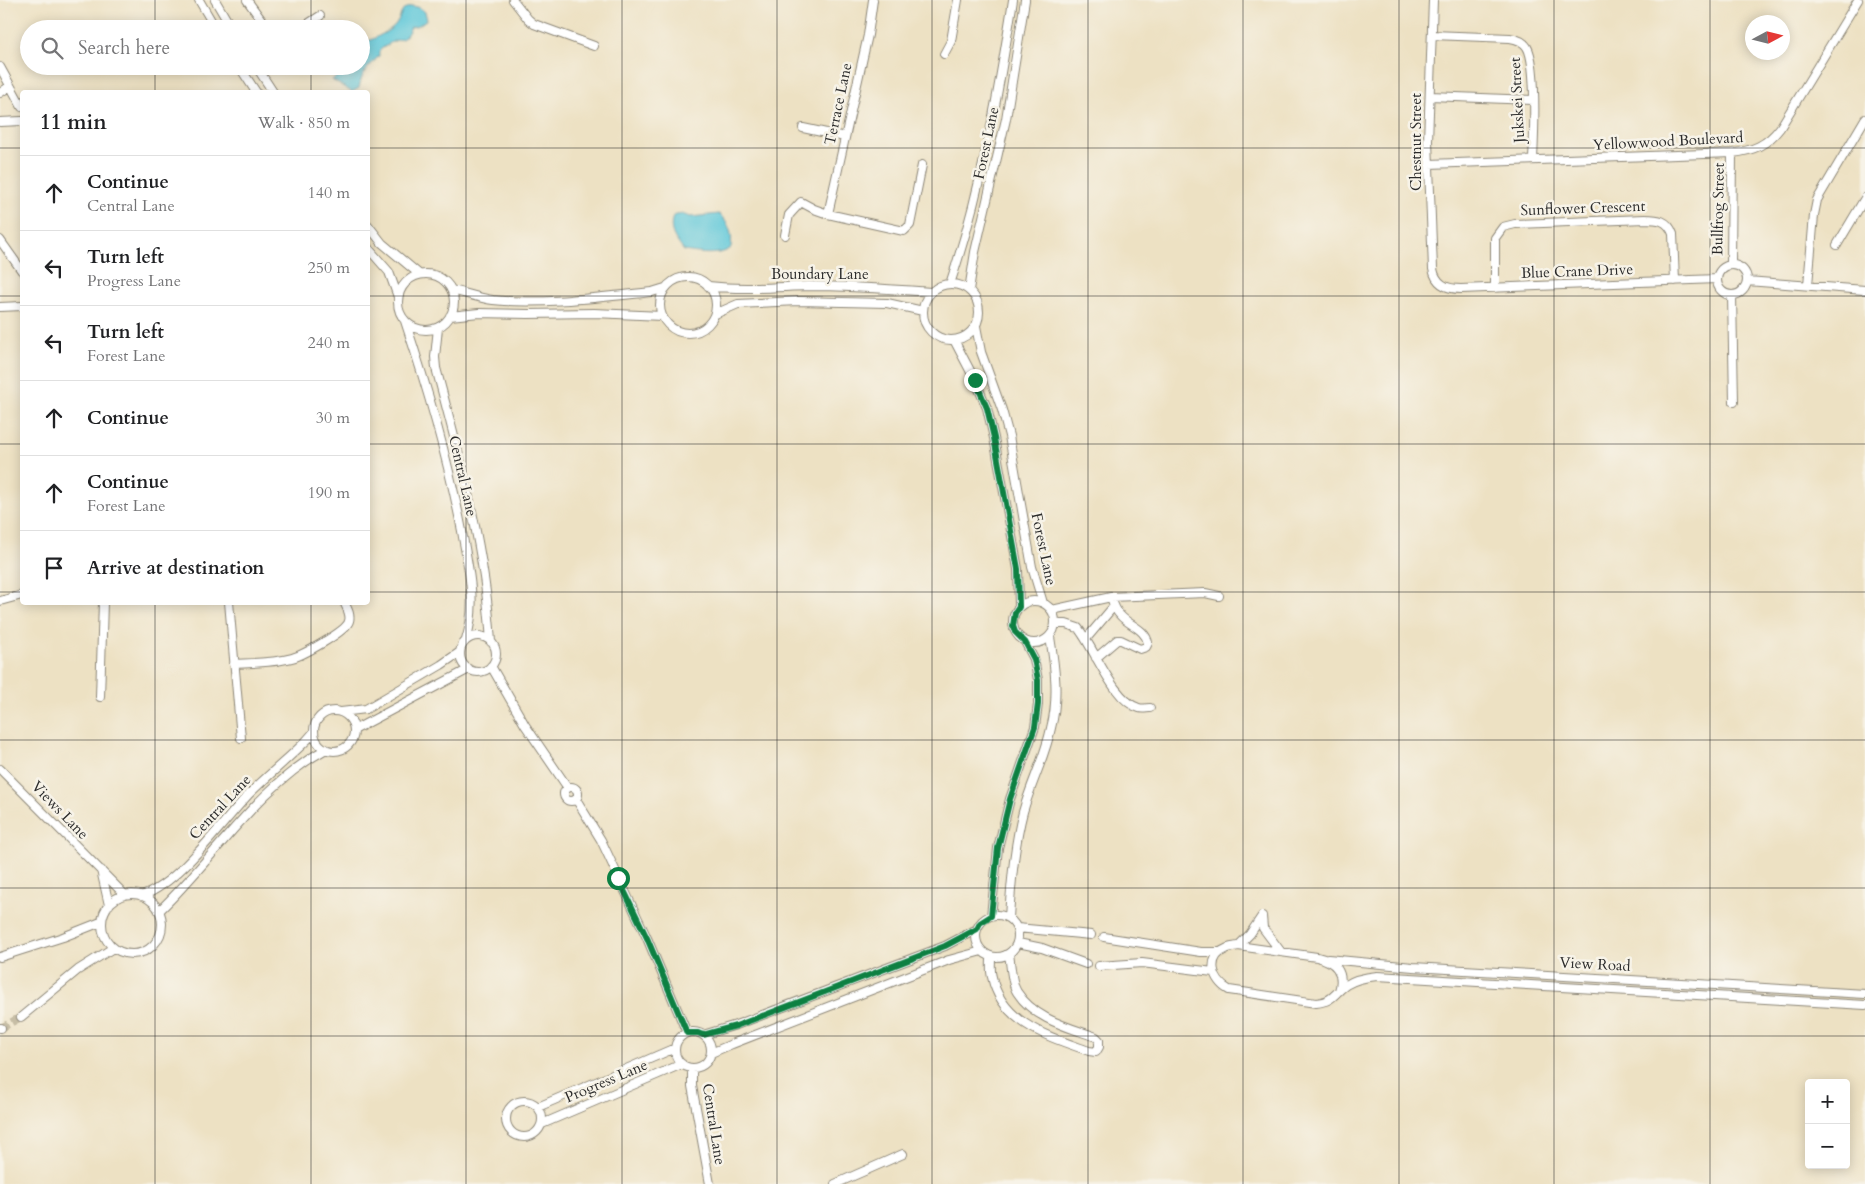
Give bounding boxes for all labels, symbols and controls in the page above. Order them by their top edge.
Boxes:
north arrow [1745,15,1790,60]
search box [20,20,370,75]
icon: search [38,34,66,62]
text: Search here [78,35,170,61]
street label: Jukskei Street [1505,57,1529,145]
street label: Terrace Lane [820,61,857,147]
street label: Chestnut Street [1406,93,1426,191]
street label: Forest Lane [969,105,1003,181]
text: 11 min [40,108,107,137]
text: Walk · 850 m [258,112,350,134]
street label: Yellowwood Boulevard [1592,127,1744,155]
street label: Bullfrog Street [1707,162,1729,256]
text: Continue [87,169,169,195]
icon: ahead [40,179,68,207]
text: 140 m [308,182,350,204]
text: Central Lane [87,195,175,217]
street label: Sunflower Crescent [1520,196,1646,220]
text: Turn left [87,244,164,270]
icon: left [40,254,68,282]
text: 250 m [308,257,350,279]
street label: Blue Crane Drive [1521,259,1634,283]
street label: Boundary Lane [771,264,869,284]
text: Progress Lane [87,270,181,292]
text: Turn left [87,319,164,345]
icon: left [40,329,68,357]
text: 240 m [308,332,350,354]
text: Forest Lane [87,345,166,367]
route end [964,369,987,392]
icon: ahead [40,404,68,432]
text: Continue [87,405,169,431]
text: 30 m [316,407,350,429]
street label: Central Lane [444,434,482,518]
text: Continue [87,469,169,495]
icon: ahead [40,479,68,507]
text: 190 m [308,482,350,504]
text: Forest Lane [87,495,166,517]
street label: Forest Lane [1027,511,1061,587]
icon: arrive [40,554,68,582]
text: Arrive at destination [87,555,264,581]
street label: Central Lane [185,770,255,844]
street label: Views Lane [27,776,93,844]
route start [607,867,630,890]
street label: View Road [1559,952,1631,976]
street label: Progress Lane [562,1055,651,1107]
map controls [1805,1079,1850,1169]
button: + [1805,1079,1850,1124]
street label: Central Lane [698,1082,730,1166]
button: − [1805,1124,1850,1169]

